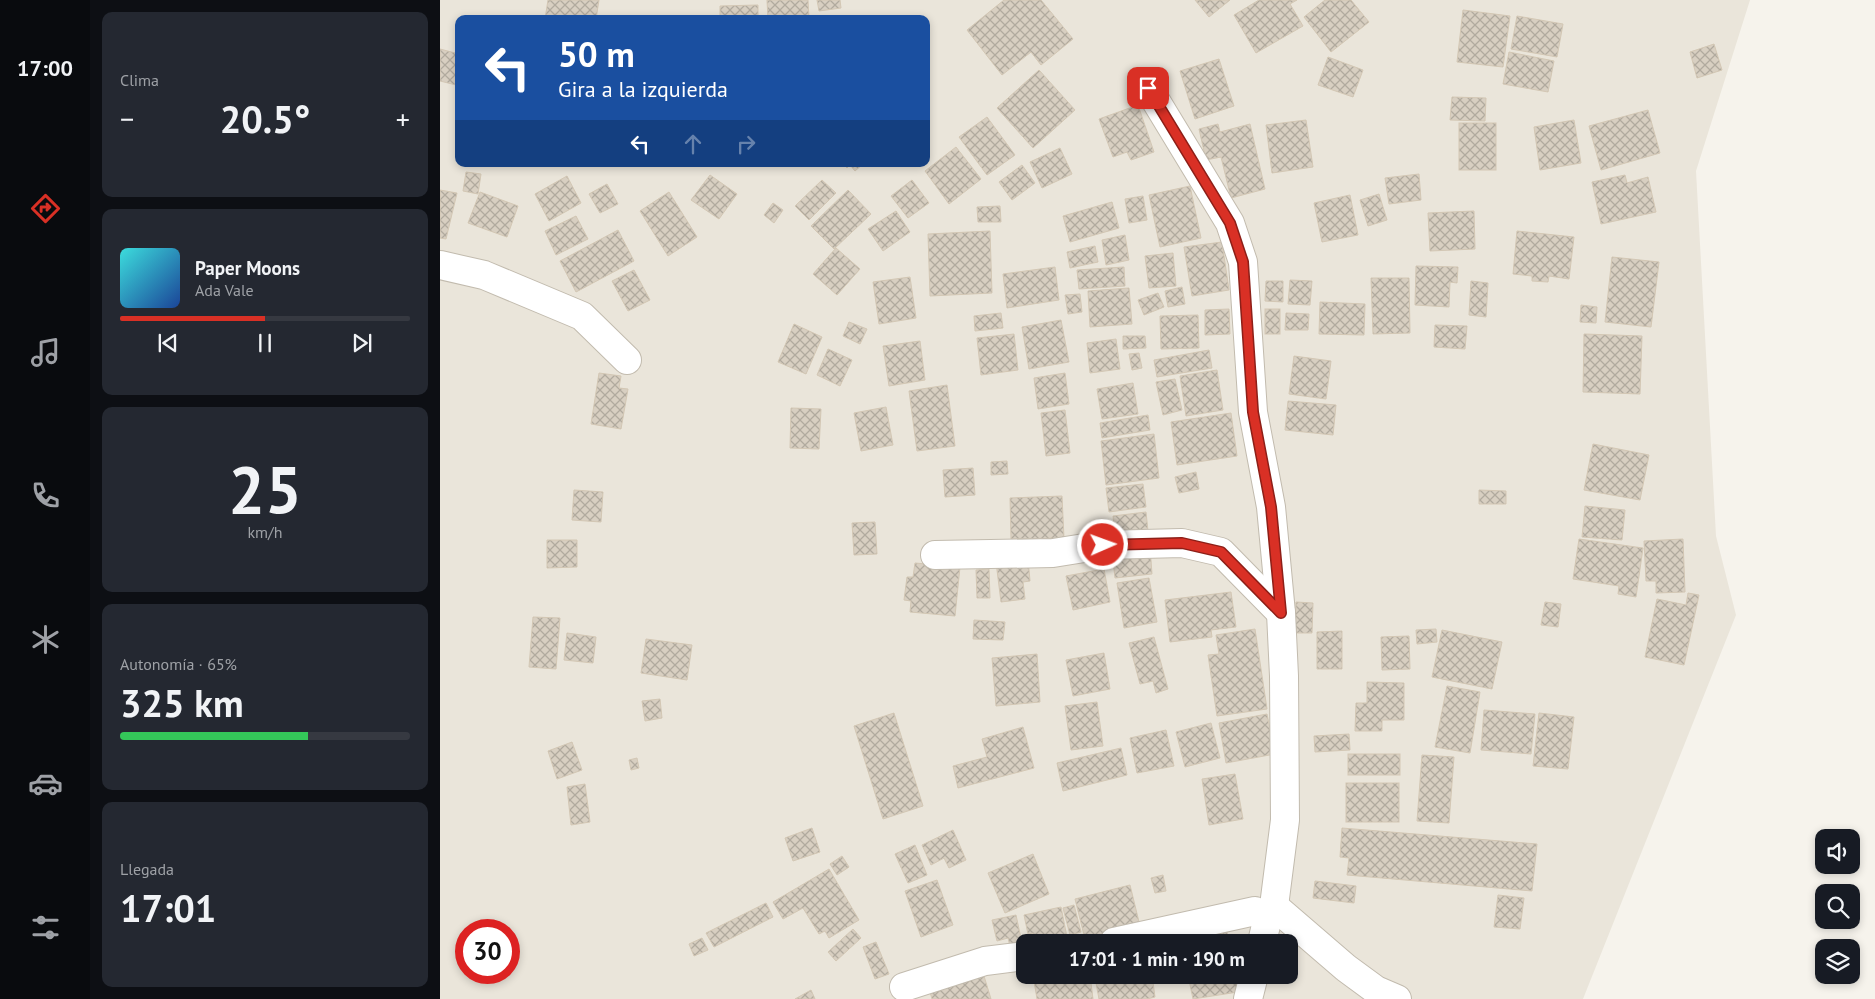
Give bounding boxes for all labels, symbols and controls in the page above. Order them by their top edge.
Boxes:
text: 50 m [558,31,635,77]
icon: left [475,35,540,100]
text: 17:00 [17,54,73,82]
pin [1127,67,1169,109]
text: Clima [120,70,159,90]
icon: arrive [1134,74,1162,102]
text: Gira a la izquierda [558,75,728,103]
text: 20.5° [220,94,310,143]
text: − [120,100,134,137]
text: + [396,100,410,137]
icon: left [626,130,654,158]
icon: ahead [679,130,707,158]
icon: right [732,130,760,158]
icon: directions [28,191,63,226]
text: Paper Moons [195,256,300,280]
text: Ada Vale [195,280,254,300]
icon: previous [154,329,182,357]
icon: pause [251,329,279,357]
icon: next [348,329,376,357]
icon: music [28,335,63,370]
text: 25 [228,447,302,531]
icon: phone [28,478,63,513]
position arrow [1076,518,1128,570]
text: km/h [247,522,283,542]
icon: climate [28,622,63,657]
text: Autonomía · 65% [120,654,237,674]
text: 325 km [120,678,244,727]
icon: car [28,766,63,801]
map controls [1815,829,1860,984]
button: sound [1815,829,1860,874]
text: Llegada [120,859,174,879]
text: 17:01 [120,883,216,932]
button: search [1815,884,1860,929]
icon: filters [28,910,63,945]
speed limit sign: 30 [455,919,520,984]
button: layers [1815,939,1860,984]
text: 17:01 · 1 min · 190 m [1069,947,1245,971]

